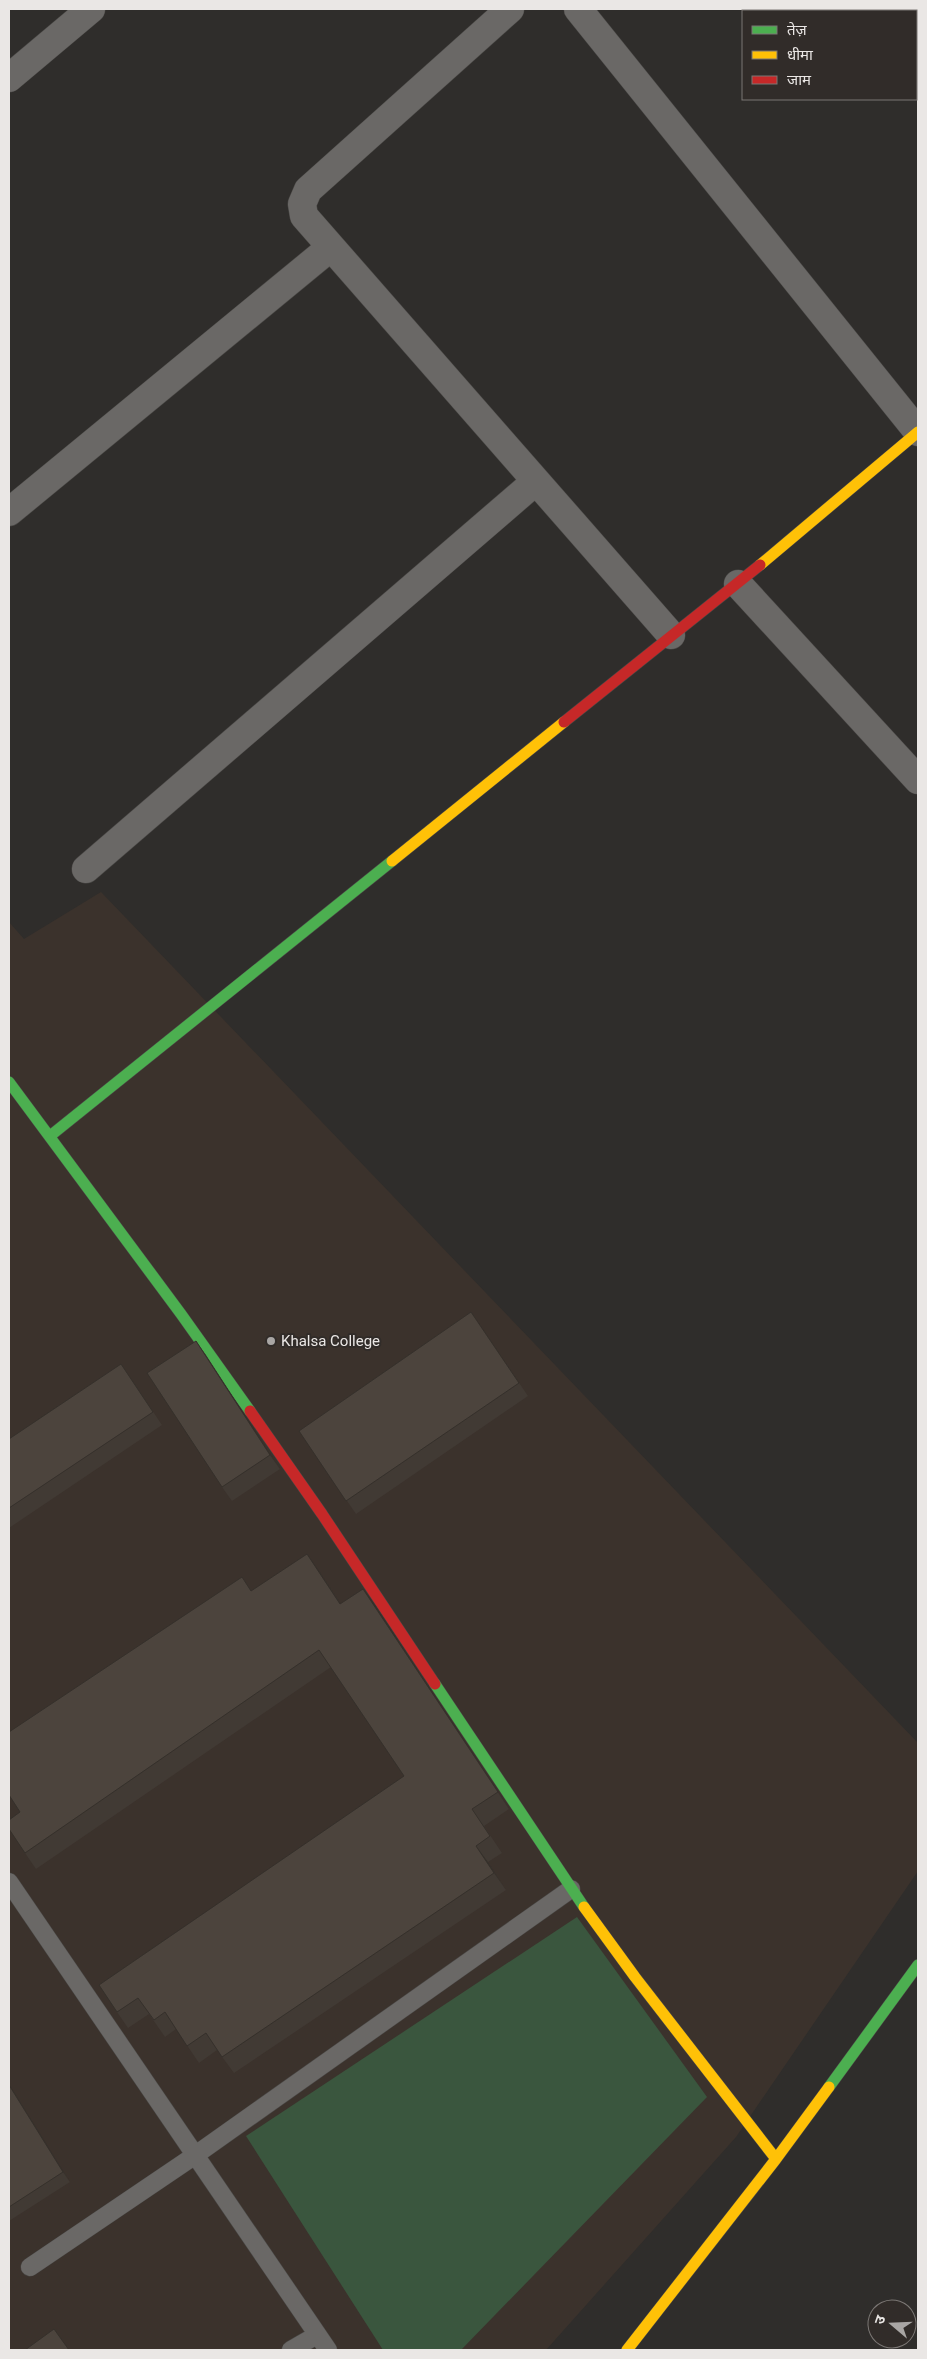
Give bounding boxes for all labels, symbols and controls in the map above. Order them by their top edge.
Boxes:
legend [742,10,917,100]
text: तेज़ [787,21,808,39]
text: धीमा [787,46,814,64]
text: जाम [787,71,812,89]
place label: Khalsa College [281,1332,380,1350]
marker: Khalsa College [265,1335,277,1347]
north arrow [867,2299,917,2349]
text: उ [871,2313,889,2326]

